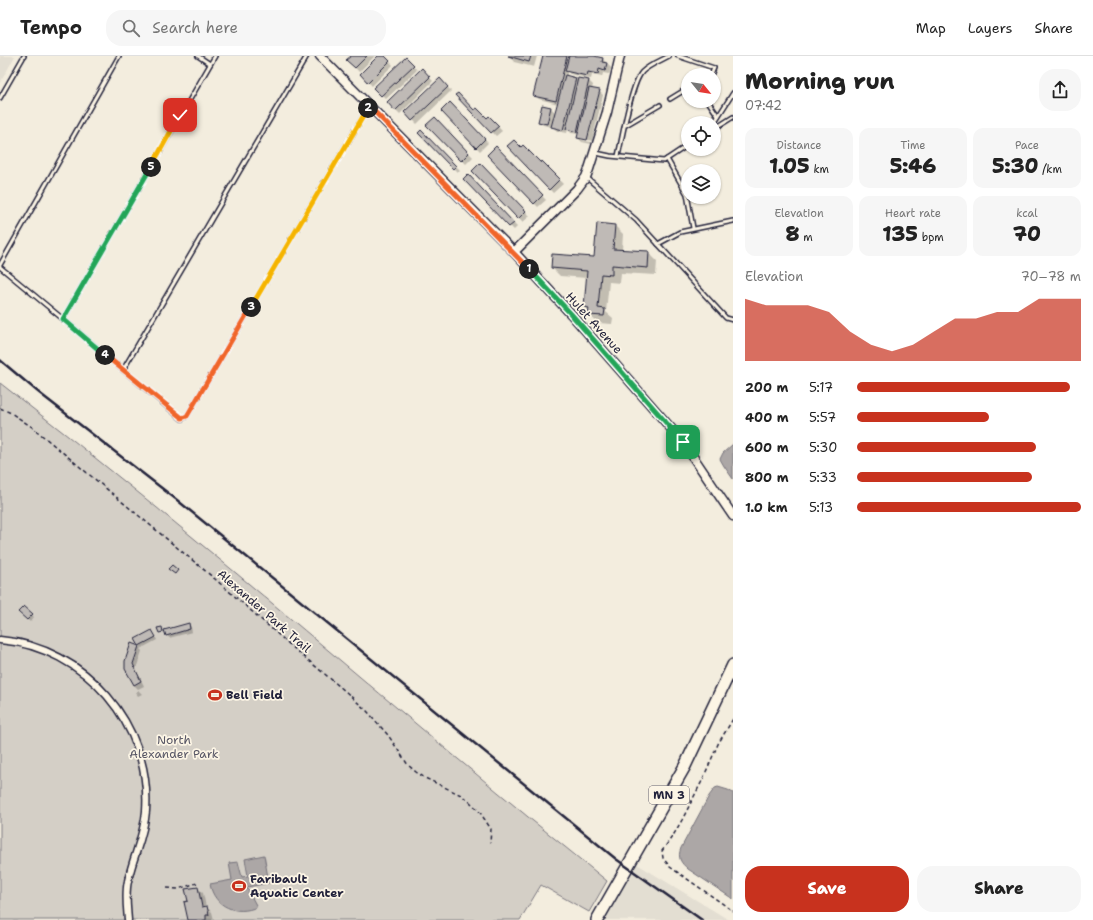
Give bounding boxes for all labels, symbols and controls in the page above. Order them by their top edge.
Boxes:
search box [106,10,386,46]
text: Tempo [20,15,82,40]
icon: search [120,17,142,39]
text: Search here [152,18,238,38]
text: Map [916,19,946,37]
text: Layers [968,19,1012,37]
text: Share [1034,19,1073,37]
text: Morning run [745,67,895,96]
north arrow [681,68,721,108]
map controls [681,68,721,204]
button: share [1039,69,1081,111]
text: 07:42 [745,97,782,114]
pin [163,98,197,132]
pin: 2 [358,98,378,118]
text: 2 [364,100,372,115]
icon: check [169,104,191,126]
button: locate [681,116,721,156]
text: Distance [776,138,822,153]
text: Time [900,138,926,153]
text: Pace [1015,138,1039,153]
text: 1.05 [769,153,810,179]
text: 5:46 [890,153,936,179]
text: 5:30 [992,153,1039,179]
pin: 5 [141,157,161,177]
text: 5 [148,159,154,174]
text: km [810,162,829,177]
text: /km [1039,162,1062,177]
button: layers [681,164,721,204]
text: Elevation [774,206,824,221]
text: Heart rate [885,206,941,221]
text: kcal [1016,206,1038,221]
text: 8 [785,221,799,247]
text: 135 [882,221,918,247]
text: 70 [1013,221,1041,247]
text: m [799,230,813,245]
text: bpm [918,230,944,245]
pin: 1 [519,259,539,279]
text: 1 [526,261,532,276]
text: Elevation [745,268,803,285]
text: 70–78 m [1021,268,1081,285]
street label: Hulet Avenue [562,289,626,357]
pin: 3 [241,297,261,317]
text: 3 [247,299,255,314]
pin: 4 [95,345,115,365]
text: 4 [101,347,109,362]
text: 200 m [745,379,788,396]
text: 5:17 [809,379,833,396]
text: 400 m [745,409,789,426]
text: 5:57 [809,409,836,426]
pin [666,425,700,459]
icon: arrive [672,431,694,453]
text: 600 m [745,439,789,456]
text: 5:30 [809,439,837,456]
text: 800 m [745,469,789,486]
text: 5:33 [809,469,837,486]
text: 1.0 km [745,499,787,516]
text: 5:13 [809,499,833,516]
street label: Alexander Park Trail [214,566,315,656]
sports icon: Bell Field [207,687,223,703]
place label: Bell Field [226,687,283,703]
park label: North Alexander Park [129,732,219,762]
road number: MN 3 [649,786,689,804]
button: Save [745,866,909,912]
button: Share [917,866,1081,912]
place label: Faribault Aquatic Center [250,871,344,901]
sports icon: Faribault Aquatic Center [231,878,247,894]

